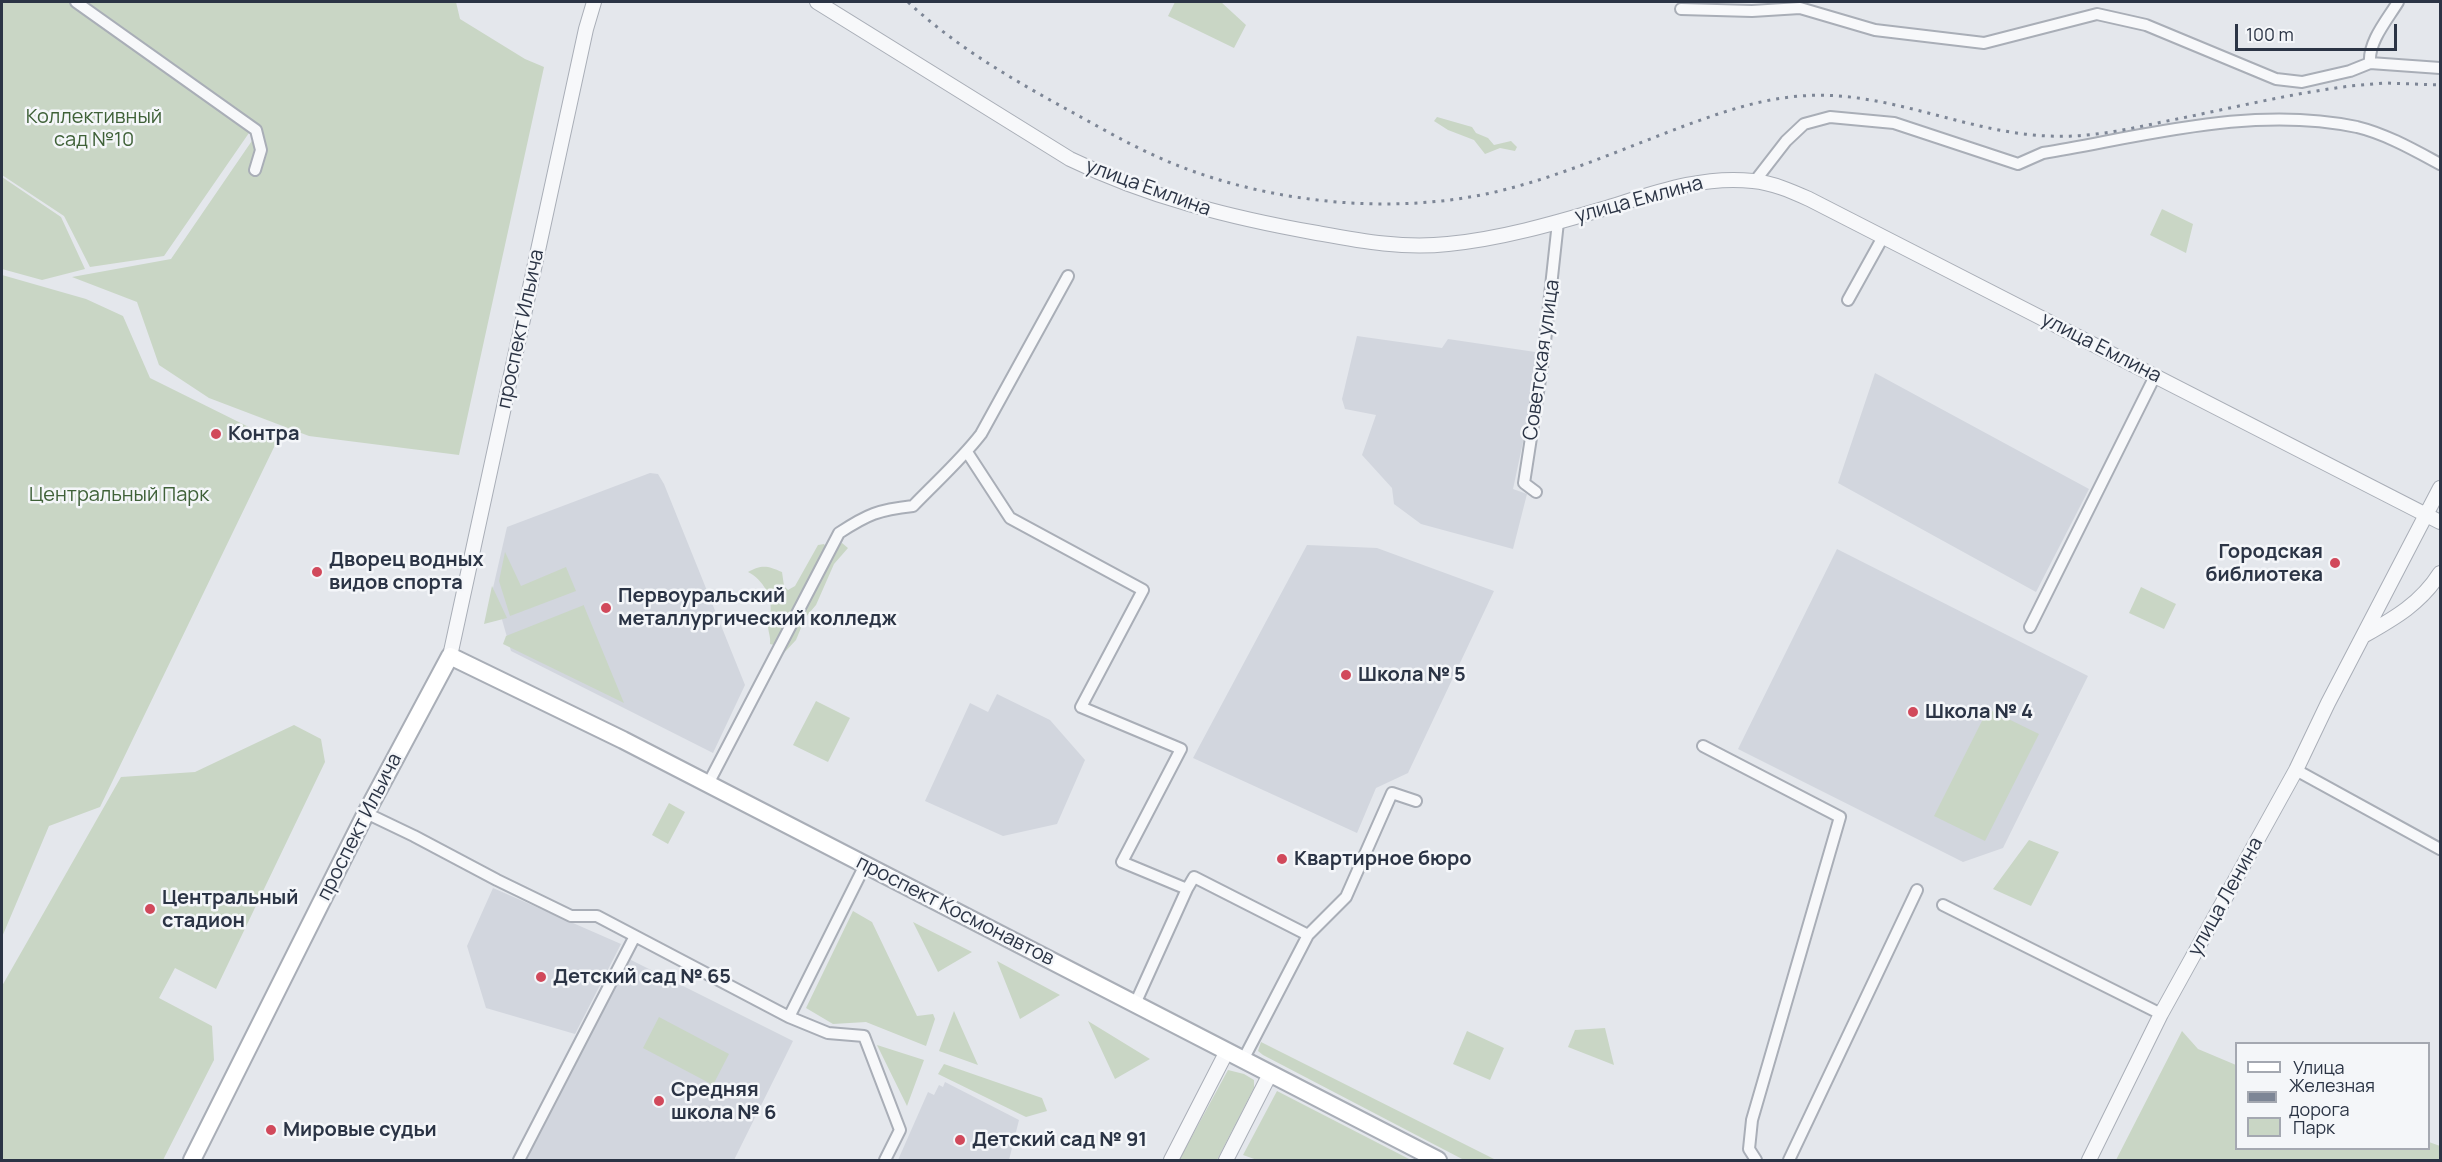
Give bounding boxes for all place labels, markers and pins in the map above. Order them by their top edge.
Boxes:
place label: Контра [228,422,299,446]
marker: Контра [209,427,223,441]
place label: Городская библиотека [2206,540,2323,587]
place label: Дворец водных видов спорта [329,548,484,595]
marker: Городская библиотека [2328,556,2342,570]
marker: Дворец водных видов спорта [310,565,324,579]
place label: Первоуральский металлургический колледж [618,584,897,631]
marker: Первоуральский металлургический колледж [599,601,613,615]
place label: Школа № 5 [1358,663,1466,687]
marker: Школа № 5 [1339,668,1353,682]
place label: Школа № 4 [1925,700,2033,724]
marker: Школа № 4 [1906,705,1920,719]
place label: Квартирное бюро [1294,847,1472,871]
marker: Квартирное бюро [1275,852,1289,866]
place label: Центральный стадион [162,886,299,933]
marker: Центральный стадион [143,902,157,916]
place label: Детский сад № 65 [553,965,731,989]
marker: Детский сад № 65 [534,970,548,984]
place label: Средняя школа № 6 [671,1078,776,1125]
marker: Средняя школа № 6 [652,1094,666,1108]
place label: Мировые судьи [283,1118,437,1142]
marker: Мировые судьи [264,1123,278,1137]
place label: Детский сад № 91 [972,1128,1147,1152]
marker: Детский сад № 91 [953,1133,967,1147]

